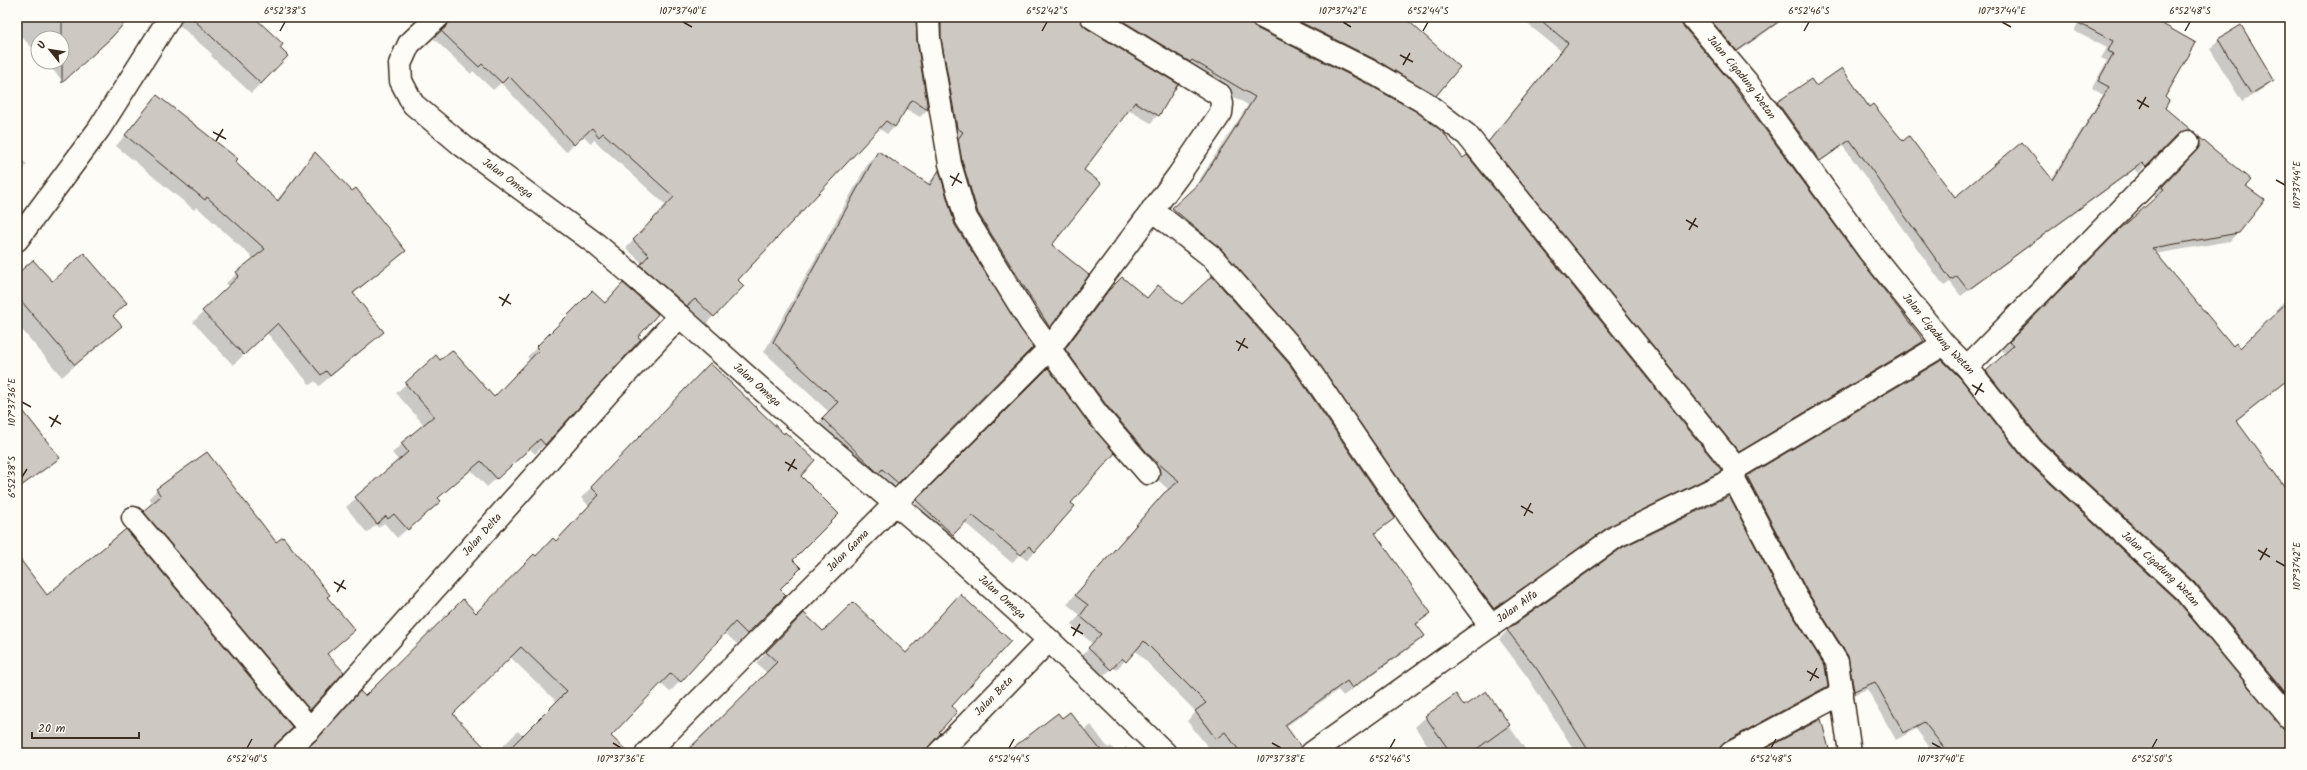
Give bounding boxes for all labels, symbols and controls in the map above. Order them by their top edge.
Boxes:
text: 6°52'38"S [264,3,307,19]
text: 107°37'40"E [659,3,708,19]
text: 6°52'42"S [1026,3,1068,19]
text: 107°37'42"E [1319,3,1368,19]
text: 6°52'44"S [1407,3,1449,19]
text: 6°52'46"S [1788,3,1830,19]
text: 107°37'44"E [1978,3,2027,19]
text: 6°52'48"S [2169,3,2212,19]
north arrow [30,30,70,70]
street label: Jalan Cigadung Wetan [1702,31,1780,124]
text: U [33,38,52,53]
street label: Jalan Omega [478,154,537,204]
text: 107°37'44"E [2289,160,2305,209]
street label: Jalan Cigadung Wetan [1898,290,1979,379]
street label: Jalan Omega [729,359,785,412]
text: 107°37'36"E [4,377,20,426]
text: 6°52'38"S [4,455,20,498]
street label: Jalan Delta [458,509,507,560]
street label: Jalan Gama [822,525,874,577]
street label: Jalan Cigadung Wetan [2117,527,2204,611]
text: 107°37'42"E [2289,541,2305,590]
street label: Jalan Omega [974,571,1030,624]
street label: Jalan Alfa [1493,586,1542,628]
street label: Jalan Beta [970,672,1018,721]
scale bar [32,714,139,740]
text: 20 m [38,719,66,738]
text: 6°52'40"S [227,751,268,767]
text: 107°37'36"E [597,751,646,767]
text: 6°52'44"S [988,751,1030,767]
text: 107°37'38"E [1257,751,1307,767]
text: 6°52'46"S [1369,751,1411,767]
text: 6°52'48"S [1750,751,1793,767]
text: 107°37'40"E [1917,751,1966,767]
text: 6°52'50"S [2132,751,2173,767]

